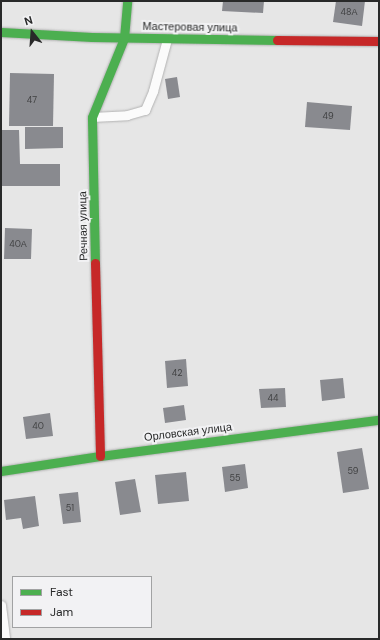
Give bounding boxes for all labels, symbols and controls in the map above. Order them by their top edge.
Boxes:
house number: 48А [341,7,357,17]
north arrow [12,12,52,52]
text: N [23,13,34,28]
street label: Мастеровая улица [142,20,238,34]
house number: 47 [27,95,37,105]
house number: 49 [322,111,334,121]
street label: Речная улица [76,191,90,261]
house number: 40А [9,239,27,249]
house number: 42 [172,368,182,378]
house number: 44 [268,393,278,403]
street label: Орловская улица [143,420,233,444]
house number: 40 [32,421,44,431]
house number: 59 [348,466,358,476]
house number: 55 [230,473,240,483]
house number: 51 [66,503,74,513]
legend [12,576,152,628]
text: Fast [50,584,73,600]
text: Jam [50,604,73,620]

